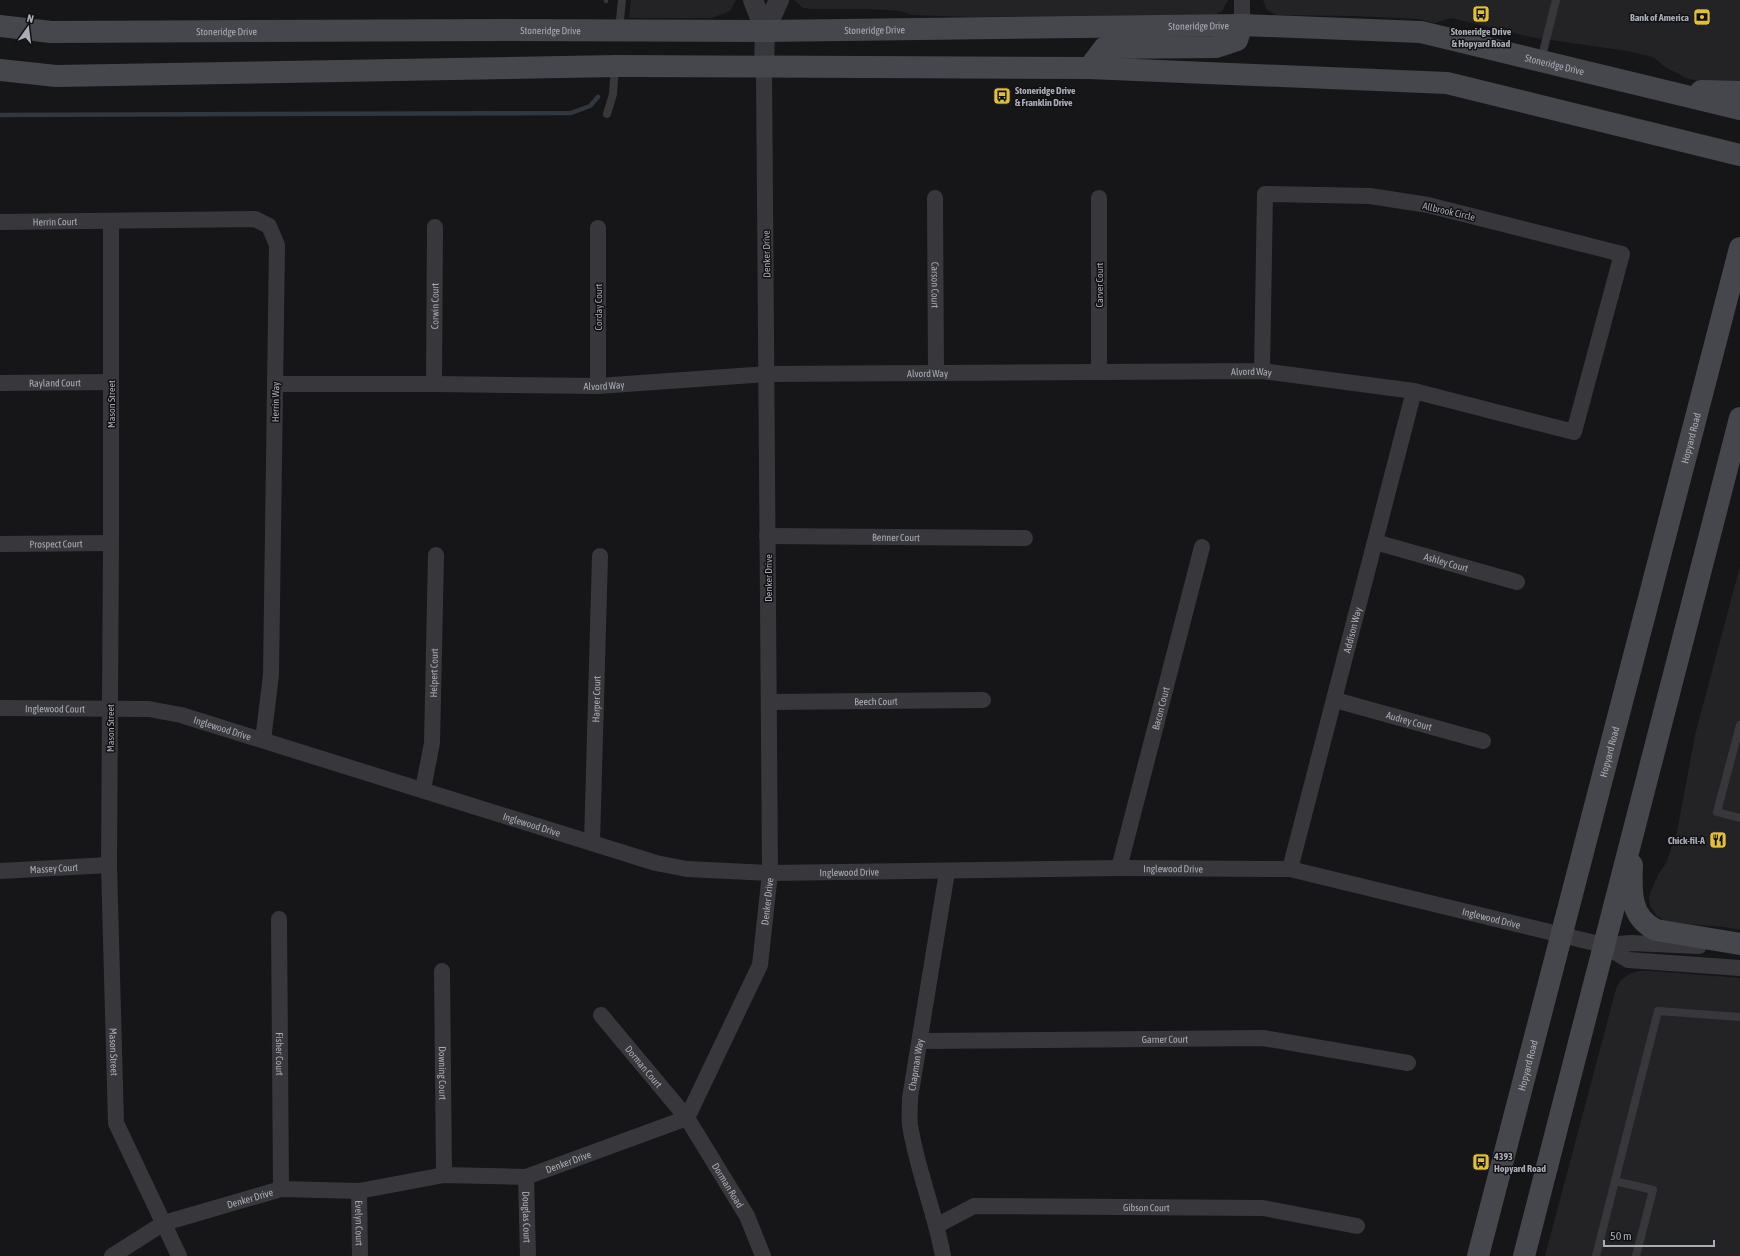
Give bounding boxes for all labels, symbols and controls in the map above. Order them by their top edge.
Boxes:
bus stop icon: Stoneridge Drive & Hopyard Road [1471,4,1491,24]
bank icon: Bank of America [1692,7,1712,27]
north arrow [8,8,48,48]
text: N [26,12,35,25]
place label: Bank of America [1630,12,1689,23]
street label: Stoneridge Drive [1168,20,1229,32]
street label: Stoneridge Drive [844,24,905,36]
street label: Stoneridge Drive [520,25,581,36]
street label: Stoneridge Drive [196,26,257,37]
place label: Stoneridge Drive & Hopyard Road [1451,26,1512,49]
street label: Stoneridge Drive [1524,52,1586,77]
place label: Stoneridge Drive & Franklin Drive [1015,85,1076,108]
bus stop icon: Stoneridge Drive & Franklin Drive [992,86,1012,106]
street label: Allbrook Circle [1422,200,1477,223]
street label: Herrin Court [33,216,77,228]
street label: Denker Drive [761,230,772,278]
street label: Carson Court [929,262,941,308]
street label: Carver Court [1094,263,1105,307]
street label: Corwin Court [429,283,441,329]
street label: Corday Court [593,283,604,330]
street label: Alvord Way [1231,366,1273,378]
street label: Alvord Way [907,368,948,379]
street label: Rayland Court [29,377,81,389]
street label: Alvord Way [583,379,625,392]
street label: Mason Street [106,380,117,428]
street label: Herrin Way [270,382,281,422]
street label: Hopyard Road [1679,411,1703,465]
street label: Benner Court [872,532,920,543]
street label: Prospect Court [29,538,83,550]
street label: Ashley Court [1423,551,1470,574]
street label: Denker Drive [763,554,774,602]
street label: Addison Way [1341,606,1364,654]
street label: Helpert Court [428,648,440,698]
street label: Harper Court [590,675,603,723]
street label: Bacon Court [1150,686,1172,731]
street label: Beech Court [854,696,898,707]
street label: Inglewood Court [25,703,85,715]
street label: Mason Street [105,704,116,752]
street label: Audrey Court [1385,709,1433,733]
street label: Inglewood Drive [192,714,253,743]
street label: Hopyard Road [1598,725,1621,778]
street label: Inglewood Drive [502,811,562,839]
restaurant icon: Chick-fil-A [1708,830,1728,850]
place label: Chick-fil-A [1668,835,1705,846]
street label: Massey Court [30,862,78,875]
street label: Inglewood Drive [1143,863,1203,874]
street label: Inglewood Drive [819,866,880,878]
street label: Denker Drive [759,877,776,926]
street label: Inglewood Drive [1461,906,1522,931]
street label: Mason Street [107,1028,120,1076]
street label: Fisher Court [274,1032,285,1076]
street label: Garner Court [1142,1034,1188,1045]
street label: Chapman Way [906,1038,926,1092]
street label: Hopyard Road [1516,1039,1540,1092]
street label: Dorman Court [623,1044,664,1090]
street label: Downing Court [437,1046,448,1100]
street label: Denker Drive [544,1148,593,1175]
place label: 4393 Hopyard Road [1493,1151,1546,1174]
bus stop icon: 4393 Hopyard Road [1471,1152,1491,1172]
street label: Dorman Road [710,1161,746,1210]
street label: Denker Drive [226,1186,275,1210]
street label: Douglas Court [520,1191,533,1243]
street label: Evelyn Court [353,1200,365,1246]
street label: Gibson Court [1123,1202,1170,1213]
scale bar [1604,1222,1714,1248]
text: 50 m [1610,1229,1632,1243]

